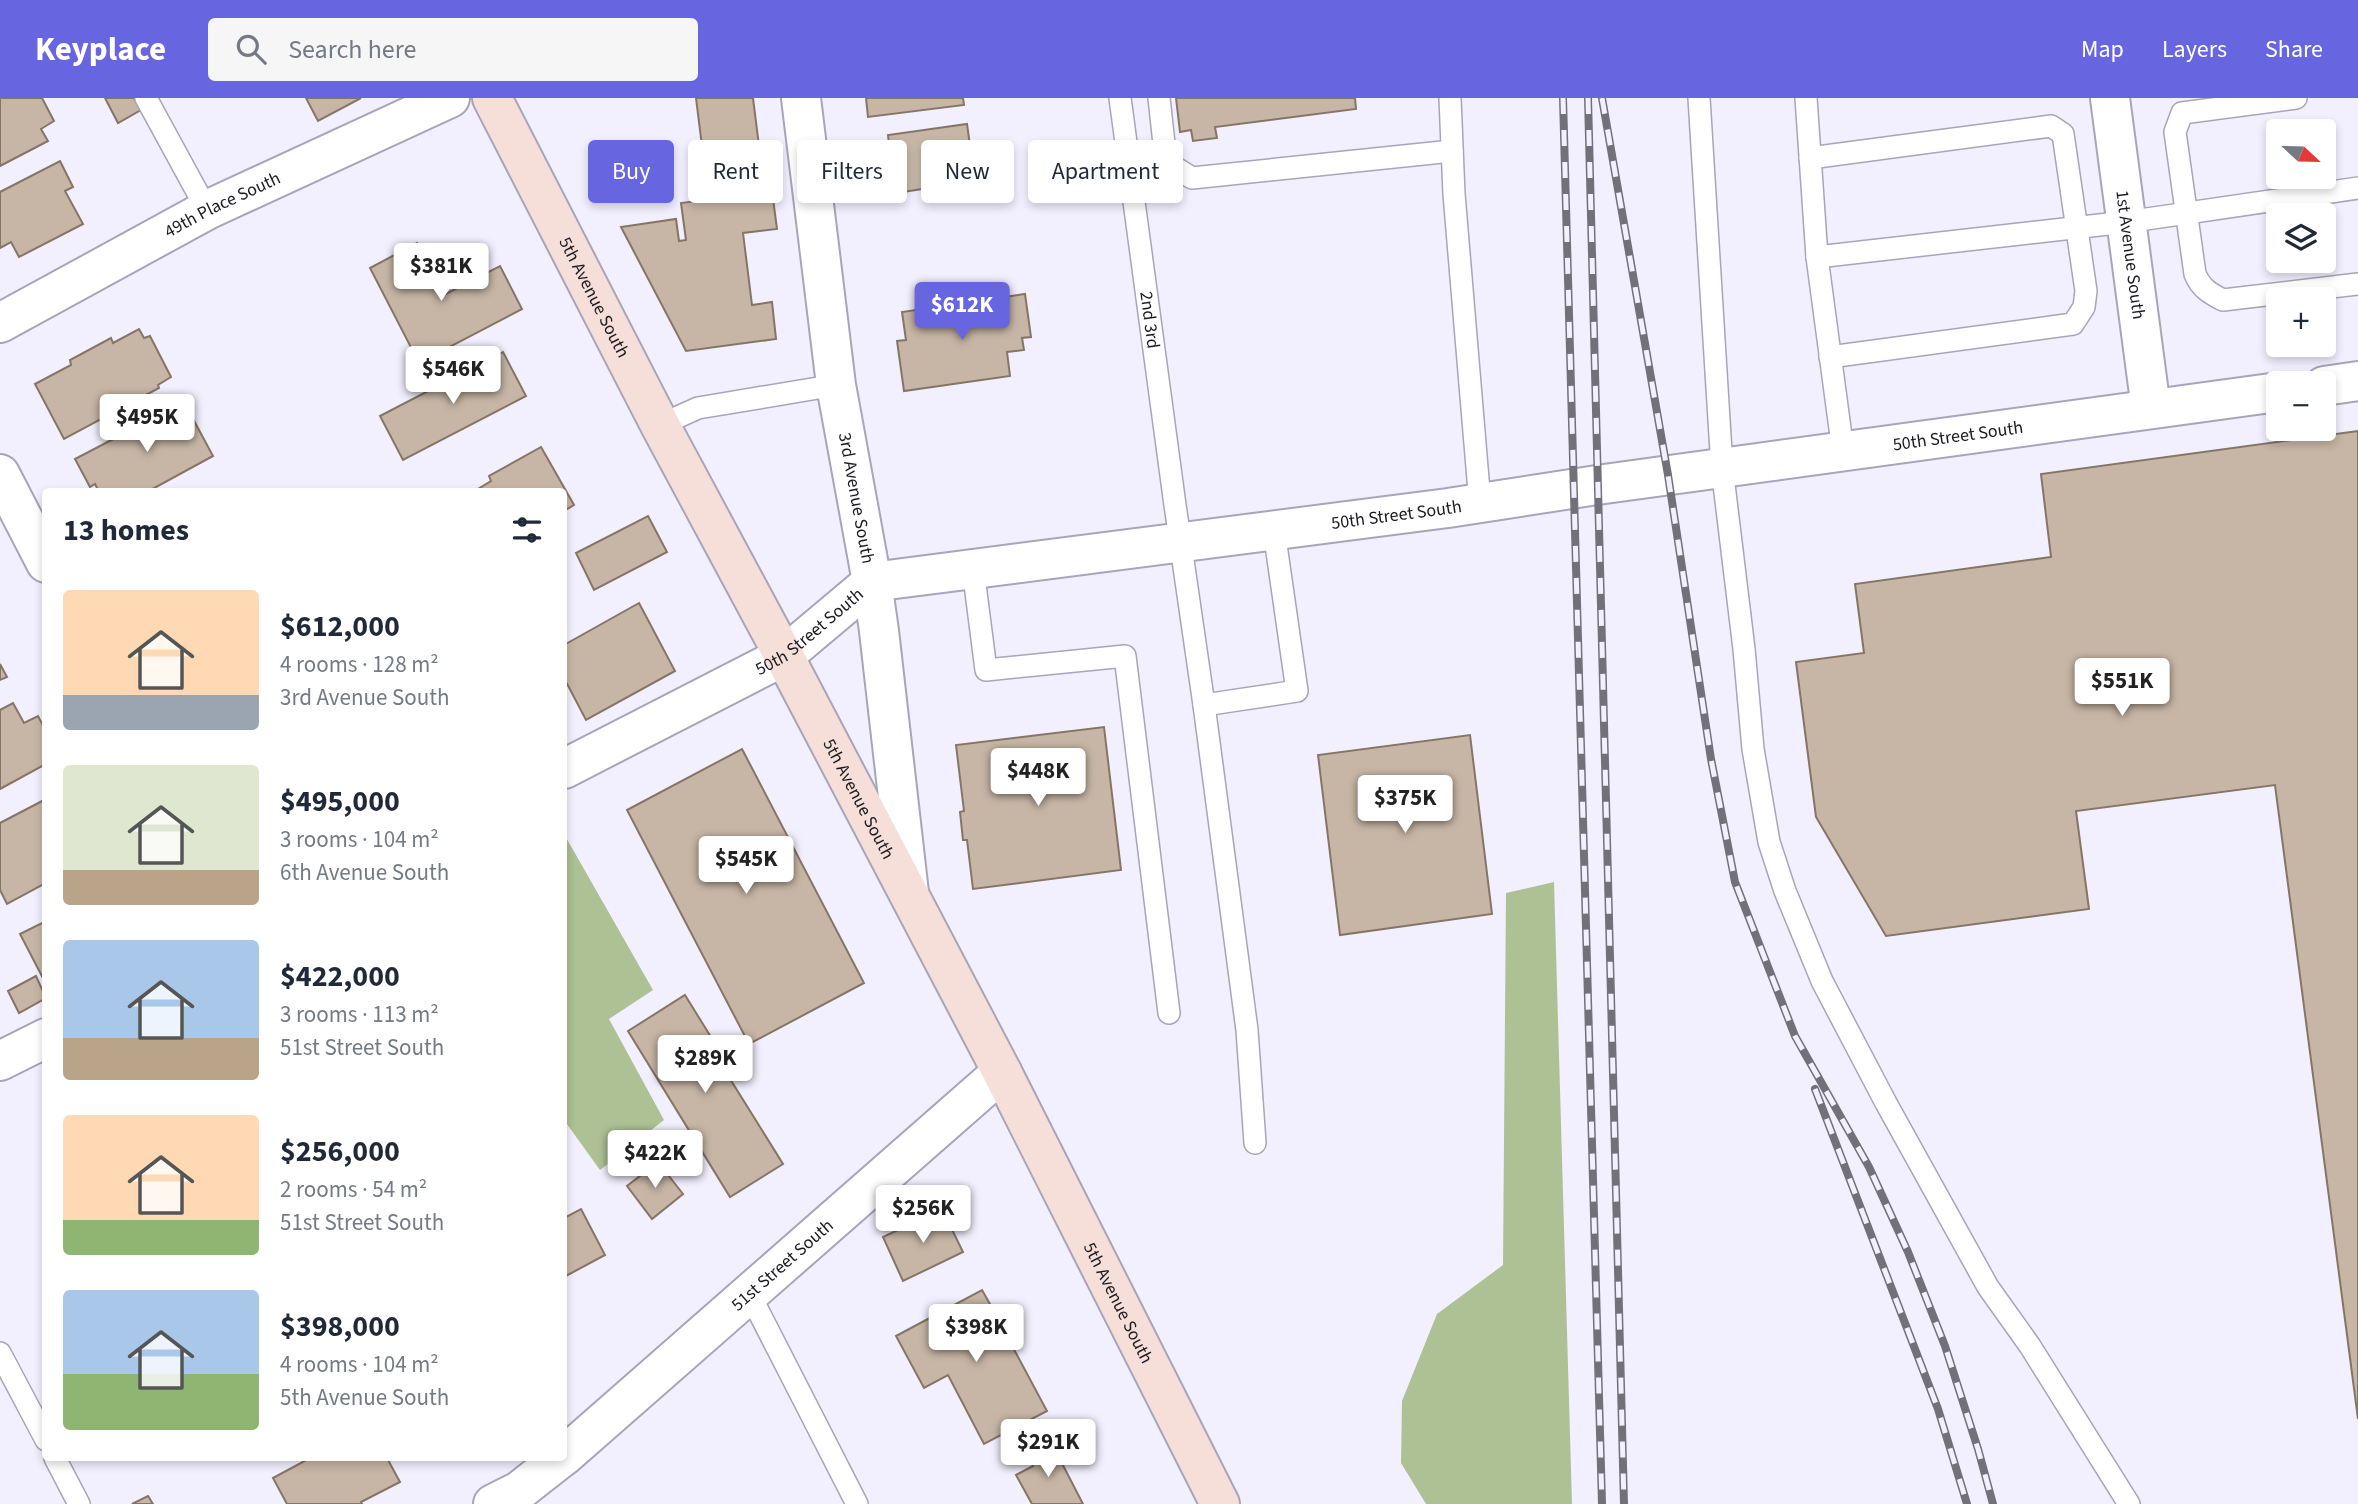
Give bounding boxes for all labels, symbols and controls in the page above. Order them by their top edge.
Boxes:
search box [208,18,698,81]
text: Keyplace [35,26,166,73]
icon: search [232,30,270,68]
text: Search here [288,31,416,68]
text: Map [2081,32,2124,67]
text: Layers [2162,32,2227,67]
text: Share [2265,32,2323,67]
north arrow [2266,119,2336,189]
map controls [2266,119,2336,441]
chip: Buy [588,140,674,203]
chip: Rent [688,140,783,203]
chip: Filters [797,140,907,203]
chip: New [921,140,1014,203]
chip: Apartment [1028,140,1183,203]
street label: 49th Place South [160,166,285,244]
street label: 1st Avenue South [2109,189,2151,321]
button: layers [2266,203,2336,273]
street label: 5th Avenue South [552,233,635,362]
pin: $381K [392,244,490,303]
text: $381K [410,249,472,282]
pin: $612K [913,282,1011,342]
button: + [2266,287,2336,357]
text: $612K [931,288,993,321]
street label: 2nd 3rd [1133,290,1166,350]
pin: $546K [404,346,502,406]
text: $546K [422,352,484,385]
button: − [2266,371,2336,441]
pin: $495K [98,394,196,454]
text: $495K [116,400,178,433]
street label: 50th Street South [1891,415,2025,457]
street label: 3rd Avenue South [832,430,880,566]
street label: 50th Street South [1330,494,1463,536]
text: 13 homes [63,509,189,552]
icon: filters [508,511,546,549]
street label: 50th Street South [751,582,869,682]
text: $612,000 [280,605,400,648]
icon: home [119,618,203,702]
text: 4 rooms · 128 m² [280,648,439,681]
pin: $551K [2073,658,2171,718]
text: $551K [2091,664,2153,697]
text: 3rd Avenue South [280,681,450,714]
street label: 5th Avenue South [817,734,900,864]
pin: $448K [989,748,1087,808]
text: $448K [1007,754,1069,787]
pin: $375K [1356,776,1454,835]
text: $495,000 [280,780,400,823]
text: $375K [1374,781,1436,814]
icon: home [119,793,203,877]
text: 3 rooms · 104 m² [280,823,439,856]
pin: $545K [697,836,795,896]
text: $545K [715,842,777,875]
text: 6th Avenue South [280,856,449,889]
text: $422,000 [280,955,400,998]
icon: home [119,968,203,1052]
text: 3 rooms · 113 m² [280,998,439,1031]
text: 51st Street South [280,1031,444,1064]
pin: $289K [656,1035,754,1095]
text: $289K [674,1041,736,1074]
text: $256,000 [280,1130,400,1173]
pin: $422K [606,1130,704,1190]
text: $422K [624,1136,686,1169]
icon: home [119,1143,203,1227]
text: 2 rooms · 54 m² [280,1173,427,1206]
pin: $256K [874,1186,972,1245]
text: $256K [892,1191,954,1224]
text: 51st Street South [280,1206,444,1239]
street label: 51st Street South [726,1213,839,1317]
street label: 5th Avenue South [1077,1238,1159,1368]
pin: $398K [927,1304,1025,1364]
text: $398,000 [280,1305,400,1348]
text: $398K [945,1310,1007,1343]
icon: home [119,1318,203,1402]
text: 4 rooms · 104 m² [280,1348,439,1381]
text: 5th Avenue South [280,1381,449,1414]
pin: $291K [999,1420,1097,1479]
text: $291K [1017,1425,1079,1458]

